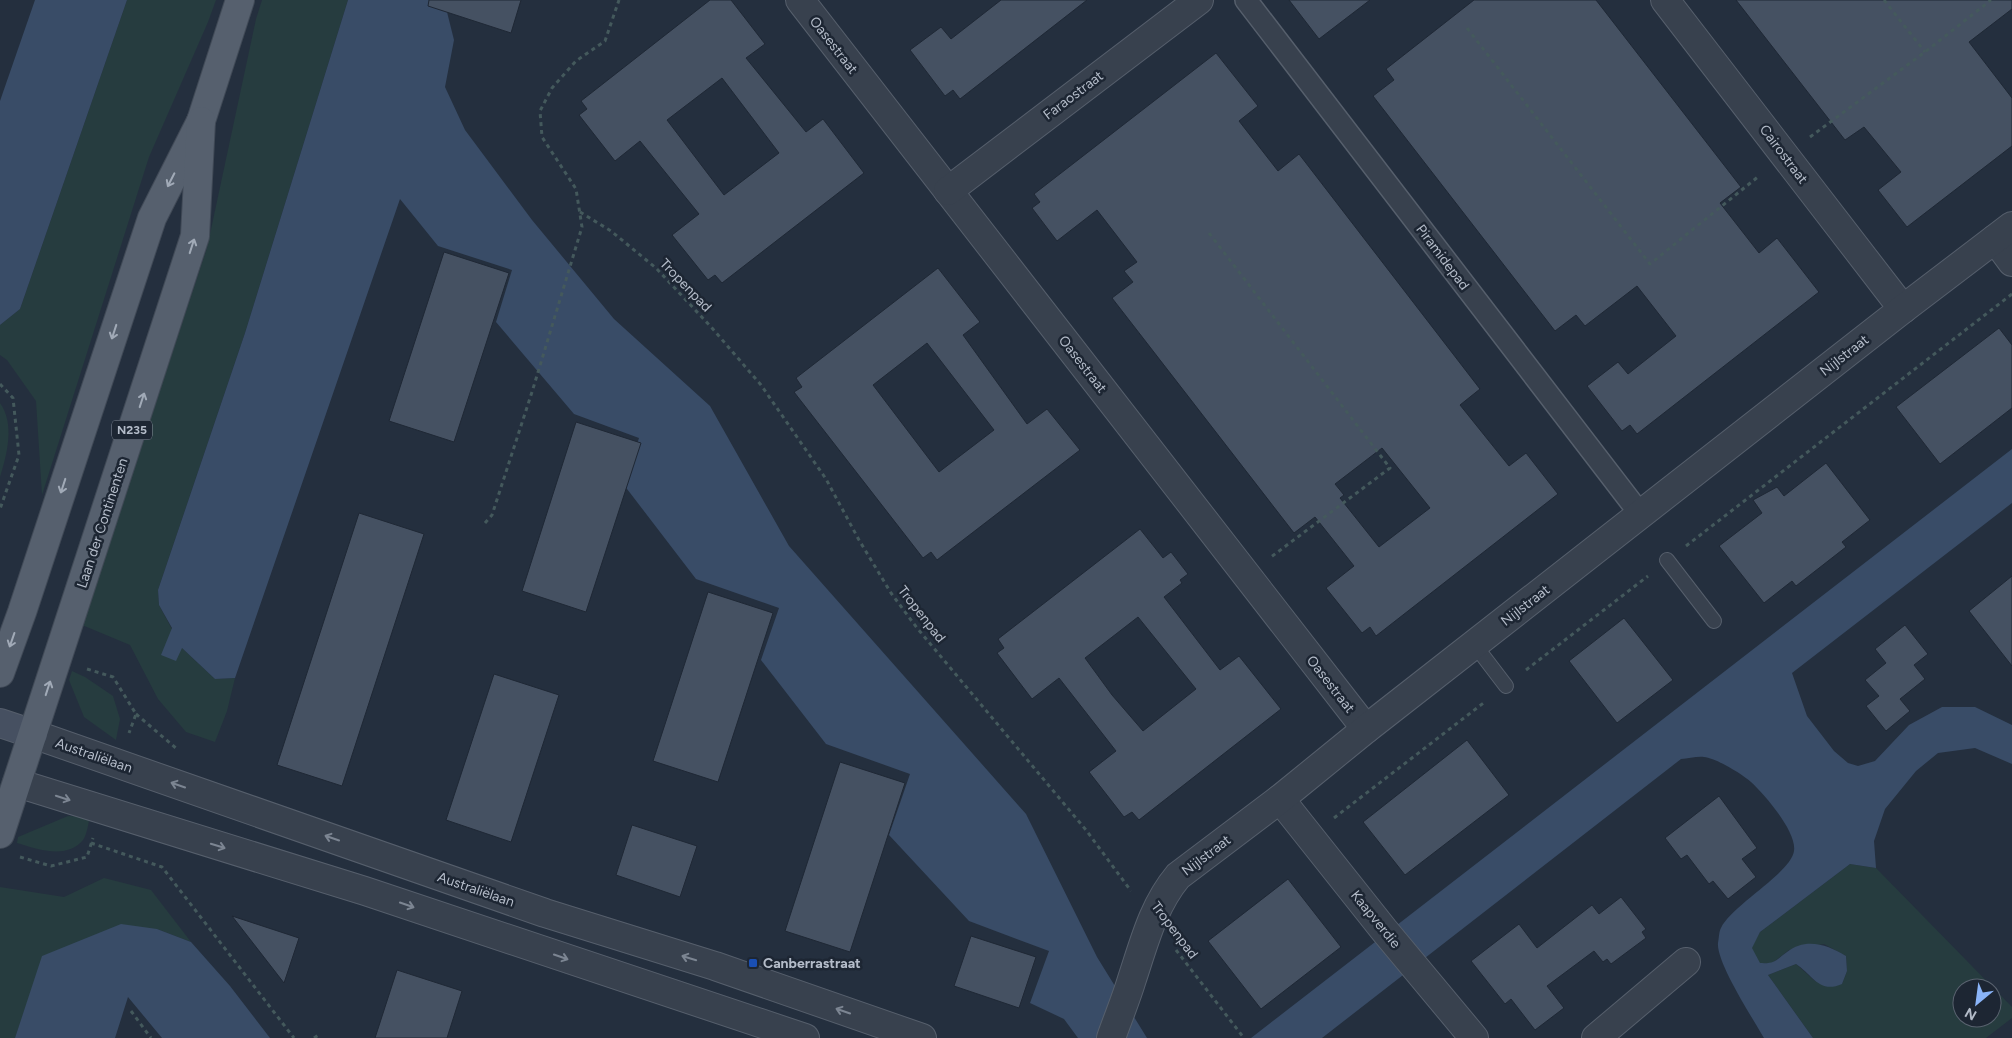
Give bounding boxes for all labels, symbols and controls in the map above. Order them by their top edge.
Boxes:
street label: Oasestraat [806,13,861,77]
street label: Faraostraat [1040,67,1107,123]
street label: Cairostraat [1756,121,1811,187]
one-way arrow [166,172,175,187]
street label: Piramidepad [1412,221,1473,294]
one-way arrow [188,239,197,254]
street label: Tropenpad [656,255,715,315]
one-way arrow [109,323,118,339]
street label: Nijlstraat [1817,331,1872,380]
street label: Oasestraat [1055,332,1110,396]
one-way arrow [137,393,147,409]
road number: N235 [112,420,152,440]
street label: Laan der Continenten [73,456,132,590]
one-way arrow [58,478,68,494]
street label: Nijlstraat [1498,581,1553,630]
street label: Tropenpad [894,583,949,646]
one-way arrow [7,632,16,647]
street label: Oasestraat [1303,652,1358,716]
one-way arrow [43,680,53,696]
street label: Australiëlaan [53,734,135,777]
one-way arrow [171,780,187,789]
one-way arrow [55,793,71,803]
street label: Nijlstraat [1178,831,1234,879]
one-way arrow [325,833,340,842]
one-way arrow [210,841,226,851]
street label: Australiëlaan [435,868,517,911]
street label: Kaapverdie [1347,887,1404,952]
street label: Tropenpad [1148,898,1202,962]
one-way arrow [398,901,414,910]
one-way arrow [552,952,568,962]
one-way arrow [682,952,698,962]
place label: Canberrastraat [763,955,861,972]
marker: Canberrastraat [747,957,759,969]
north arrow [1952,978,2002,1028]
text: N [1962,1004,1980,1024]
one-way arrow [836,1006,851,1015]

